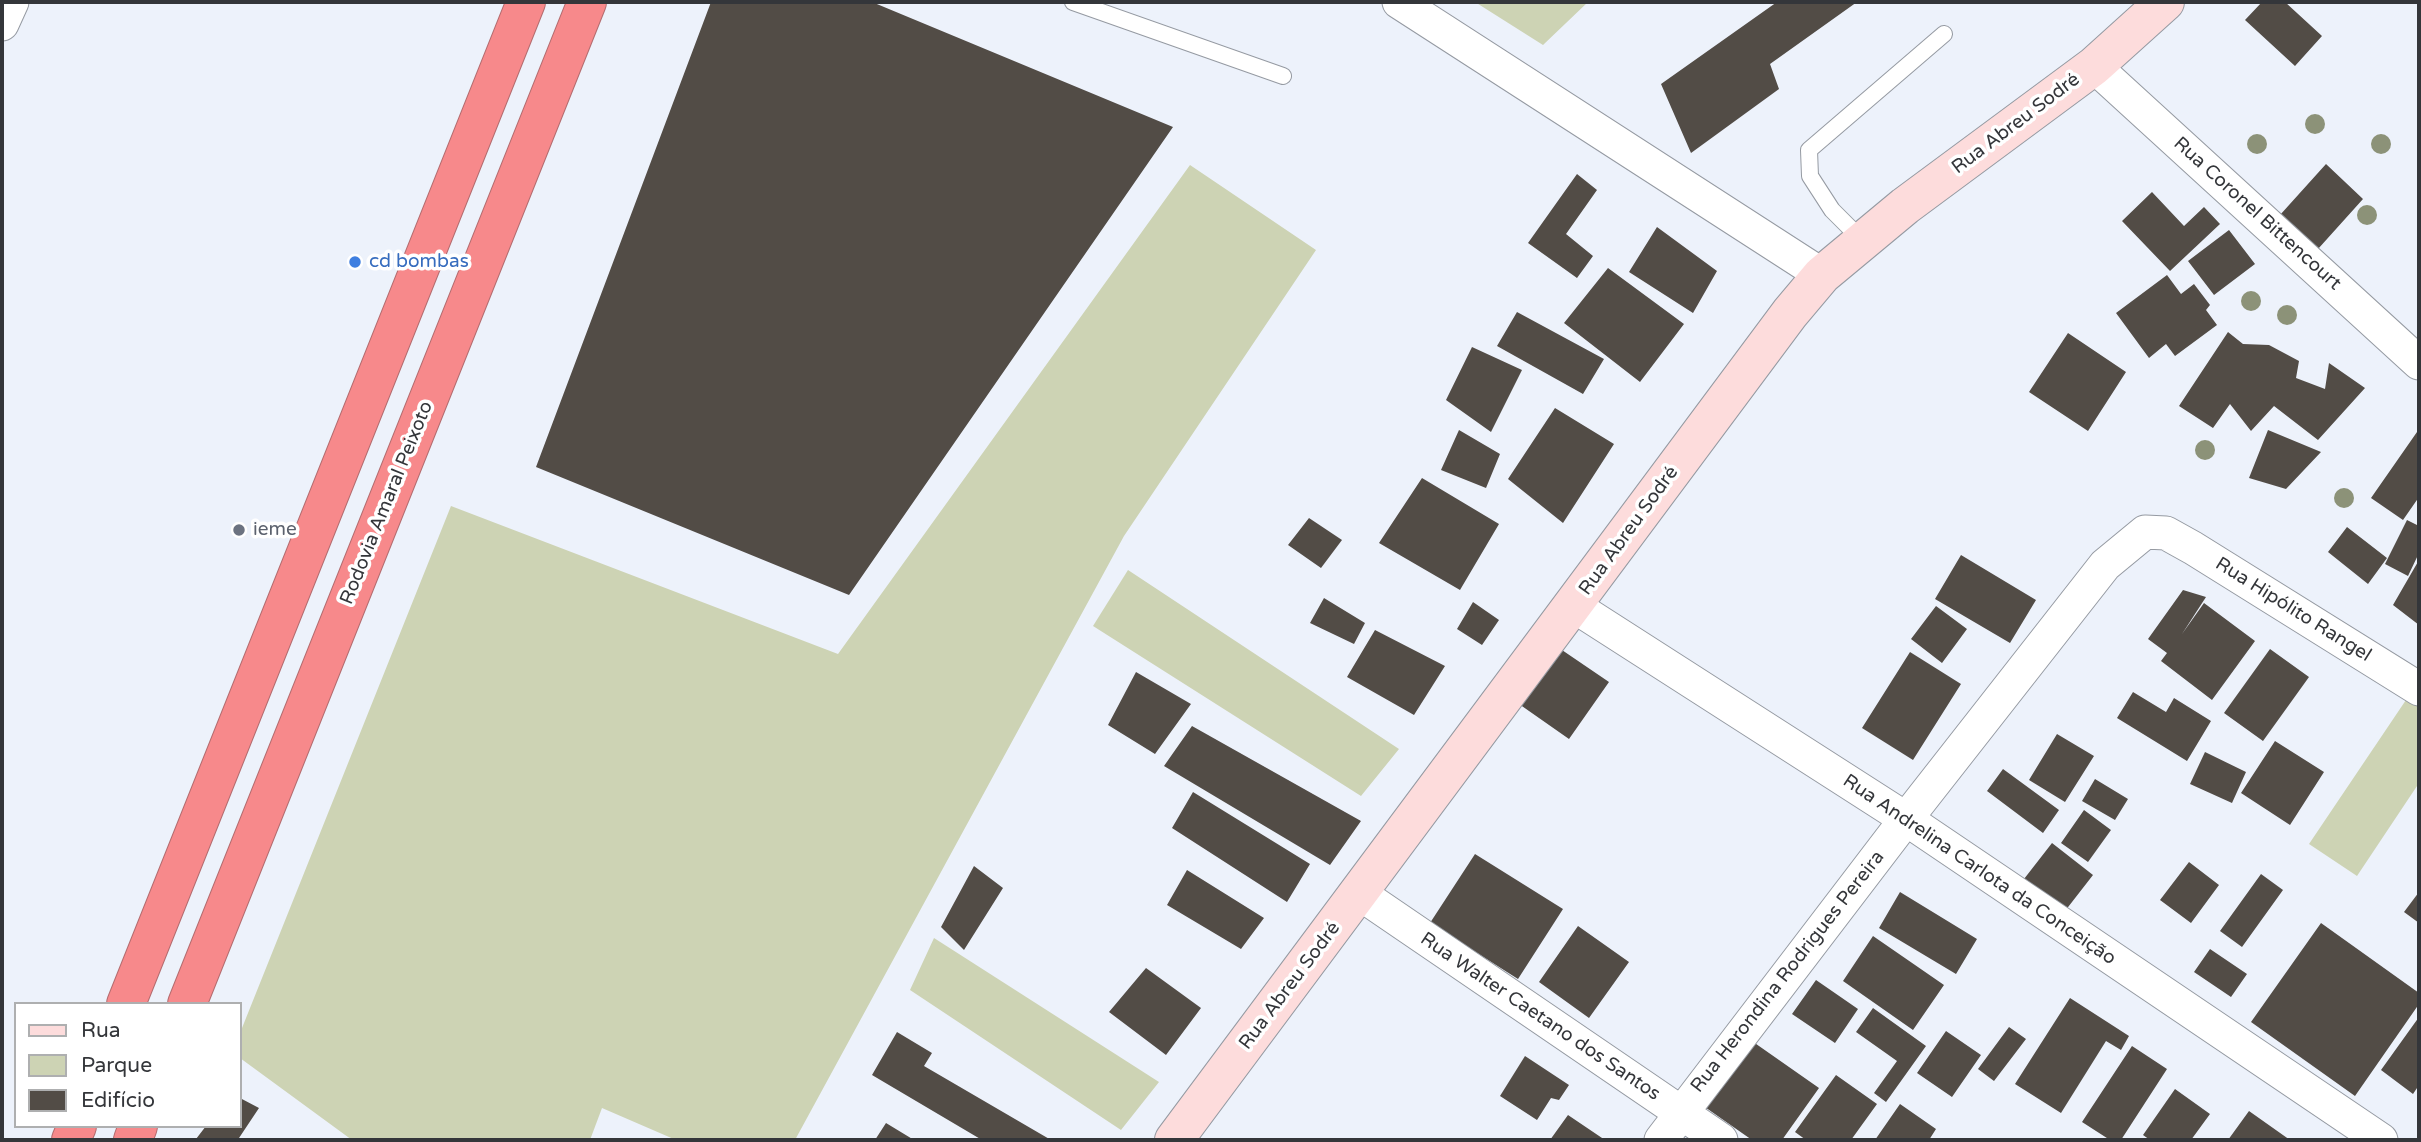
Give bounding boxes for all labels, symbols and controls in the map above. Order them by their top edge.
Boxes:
street label: Rua Abreu Sodré [1948,69,2084,179]
street label: Rua Coronel Bittencourt [2168,133,2346,295]
place label: cd bombas [369,251,469,273]
marker: cd bombas [347,254,363,270]
street label: Rodovia Amaral Peixoto [336,398,438,608]
street label: Rua Abreu Sodré [1575,462,1683,600]
place label: ieme [253,519,297,541]
marker: ieme [231,522,247,538]
street label: Rua Hipólito Rangel [2211,553,2375,667]
street label: Rua Andrelina Carlota da Conceição [1838,770,2120,970]
street label: Rua Herondina Rodrigues Pereira [1686,846,1890,1098]
street label: Rua Abreu Sodré [1235,918,1345,1054]
street label: Rua Walter Caetano dos Santos [1416,928,1664,1106]
legend [14,1002,242,1128]
text: Rua [81,1018,121,1043]
text: Parque [81,1053,152,1078]
text: Edifício [81,1088,155,1113]

